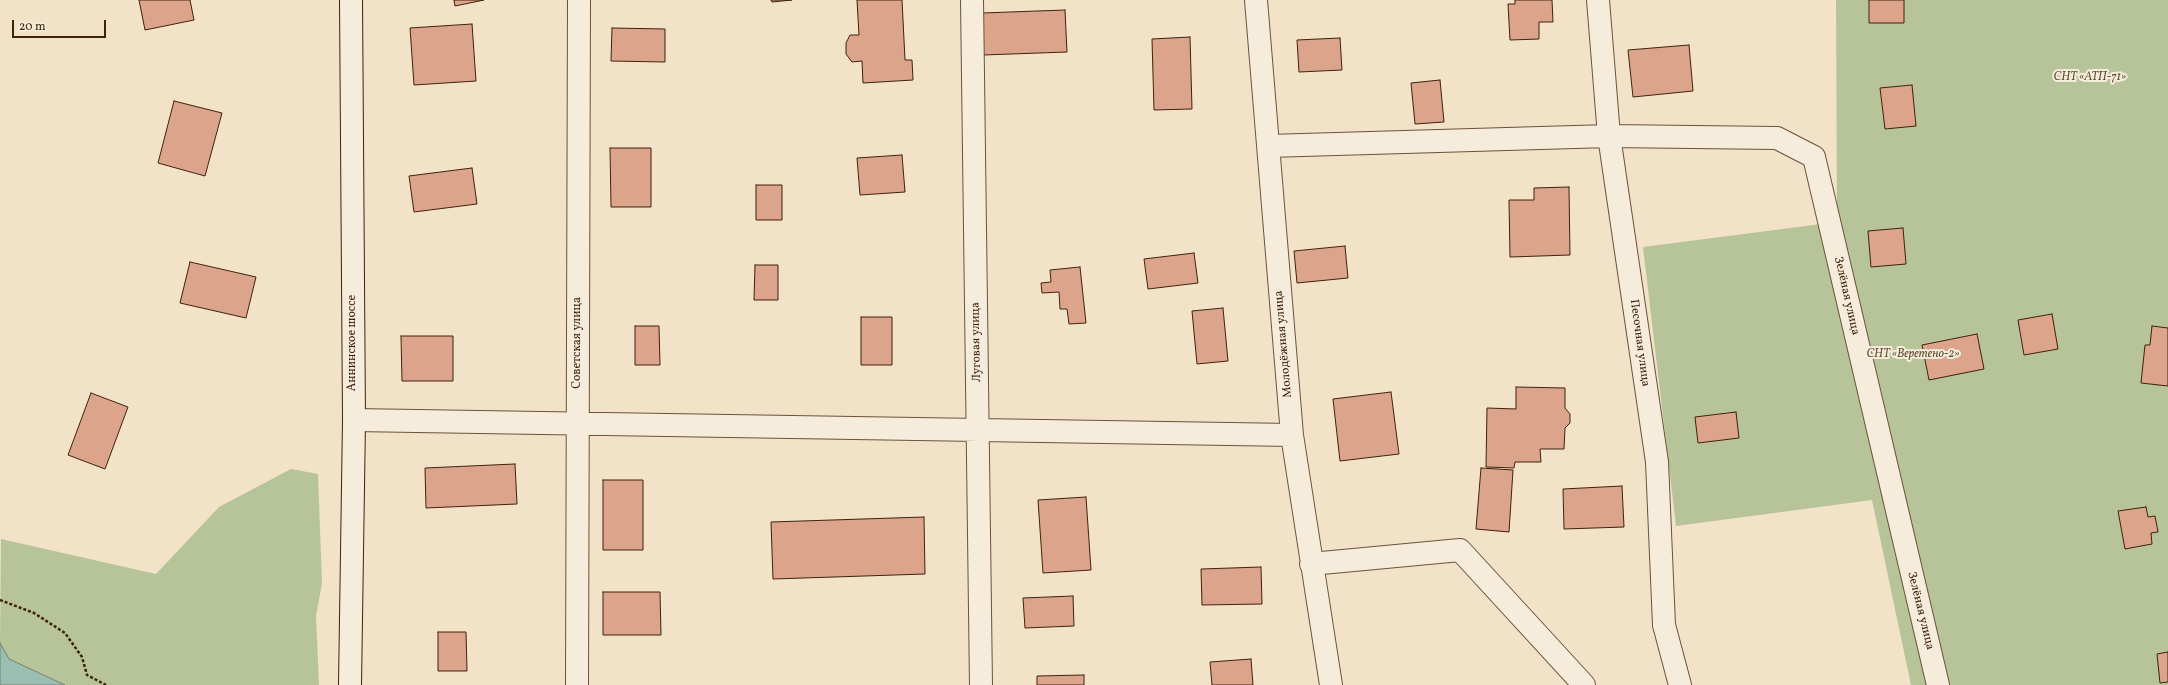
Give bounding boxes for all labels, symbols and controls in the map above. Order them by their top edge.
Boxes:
scale bar [14,12,108,38]
text: 20 m [19,19,46,35]
park label: СНТ «АТП-71» [2054,71,2126,85]
street label: Зелёная улица [1830,255,1862,337]
street label: Молодёжная улица [1272,290,1296,398]
street label: Аннинское шоссе [346,295,360,391]
street label: Советская улица [571,297,585,389]
street label: Песочная улица [1626,298,1652,388]
street label: Луговая улица [969,302,985,382]
park label: СНТ «Веретено-2» [1866,348,1960,362]
street label: Зелёная улица [1903,570,1937,652]

